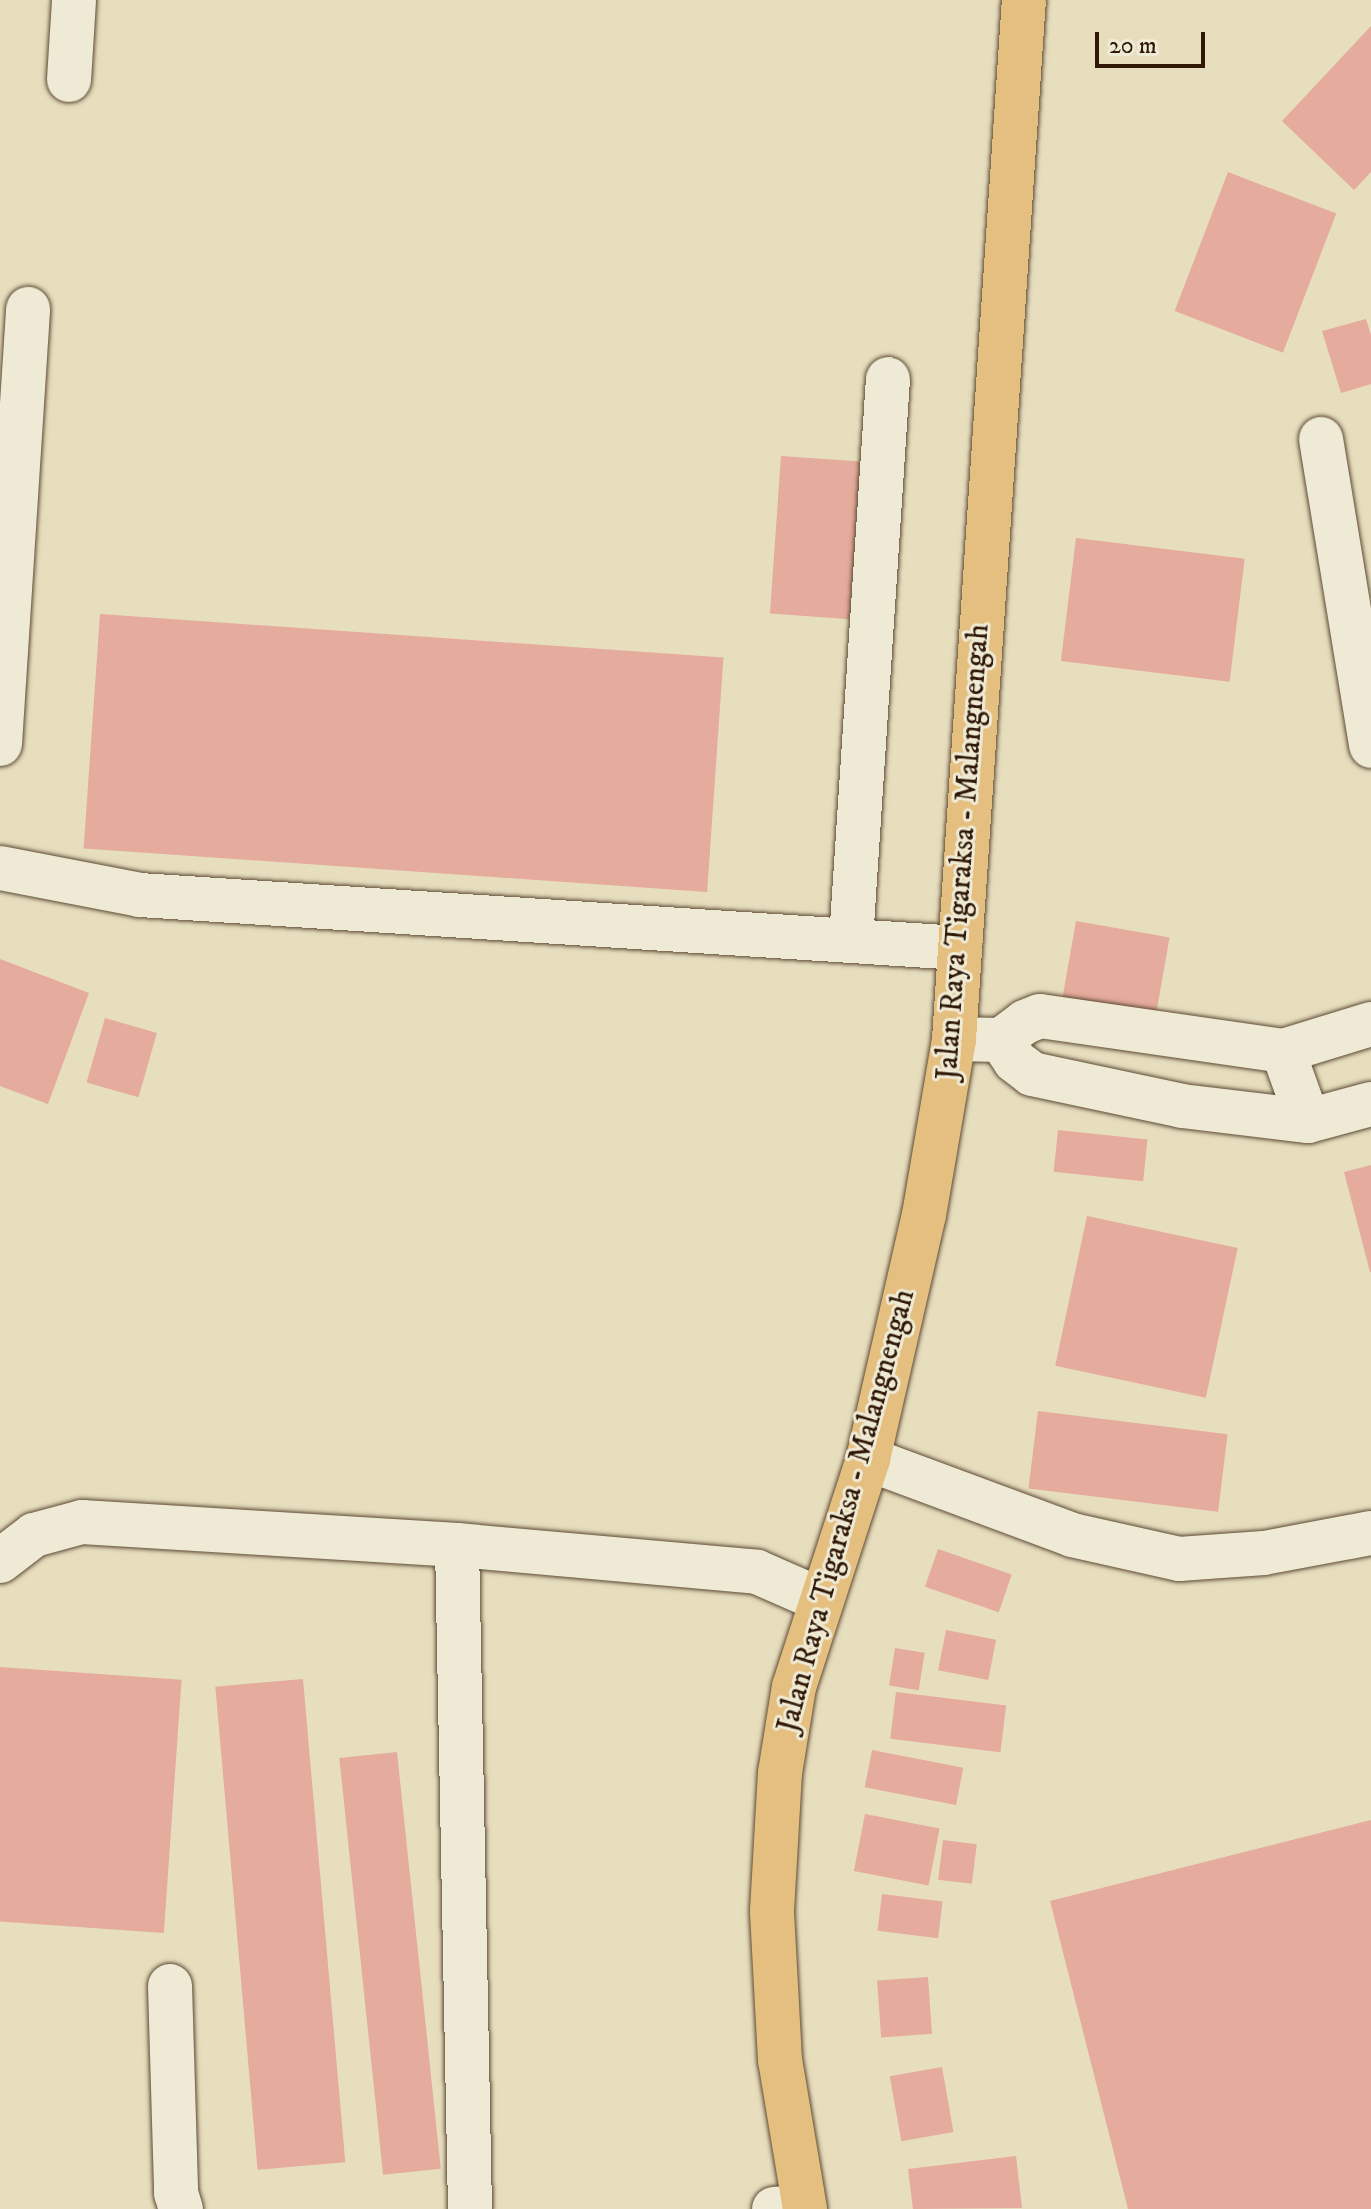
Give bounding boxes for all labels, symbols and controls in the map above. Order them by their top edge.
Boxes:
scale bar [1099,16,1209,66]
text: 20 m [1109,31,1157,61]
street label: Jalan Raya Tigaraksa - Malangnengah [930,623,998,1081]
street label: Jalan Raya Tigaraksa - Malangnengah [770,1286,924,1736]

